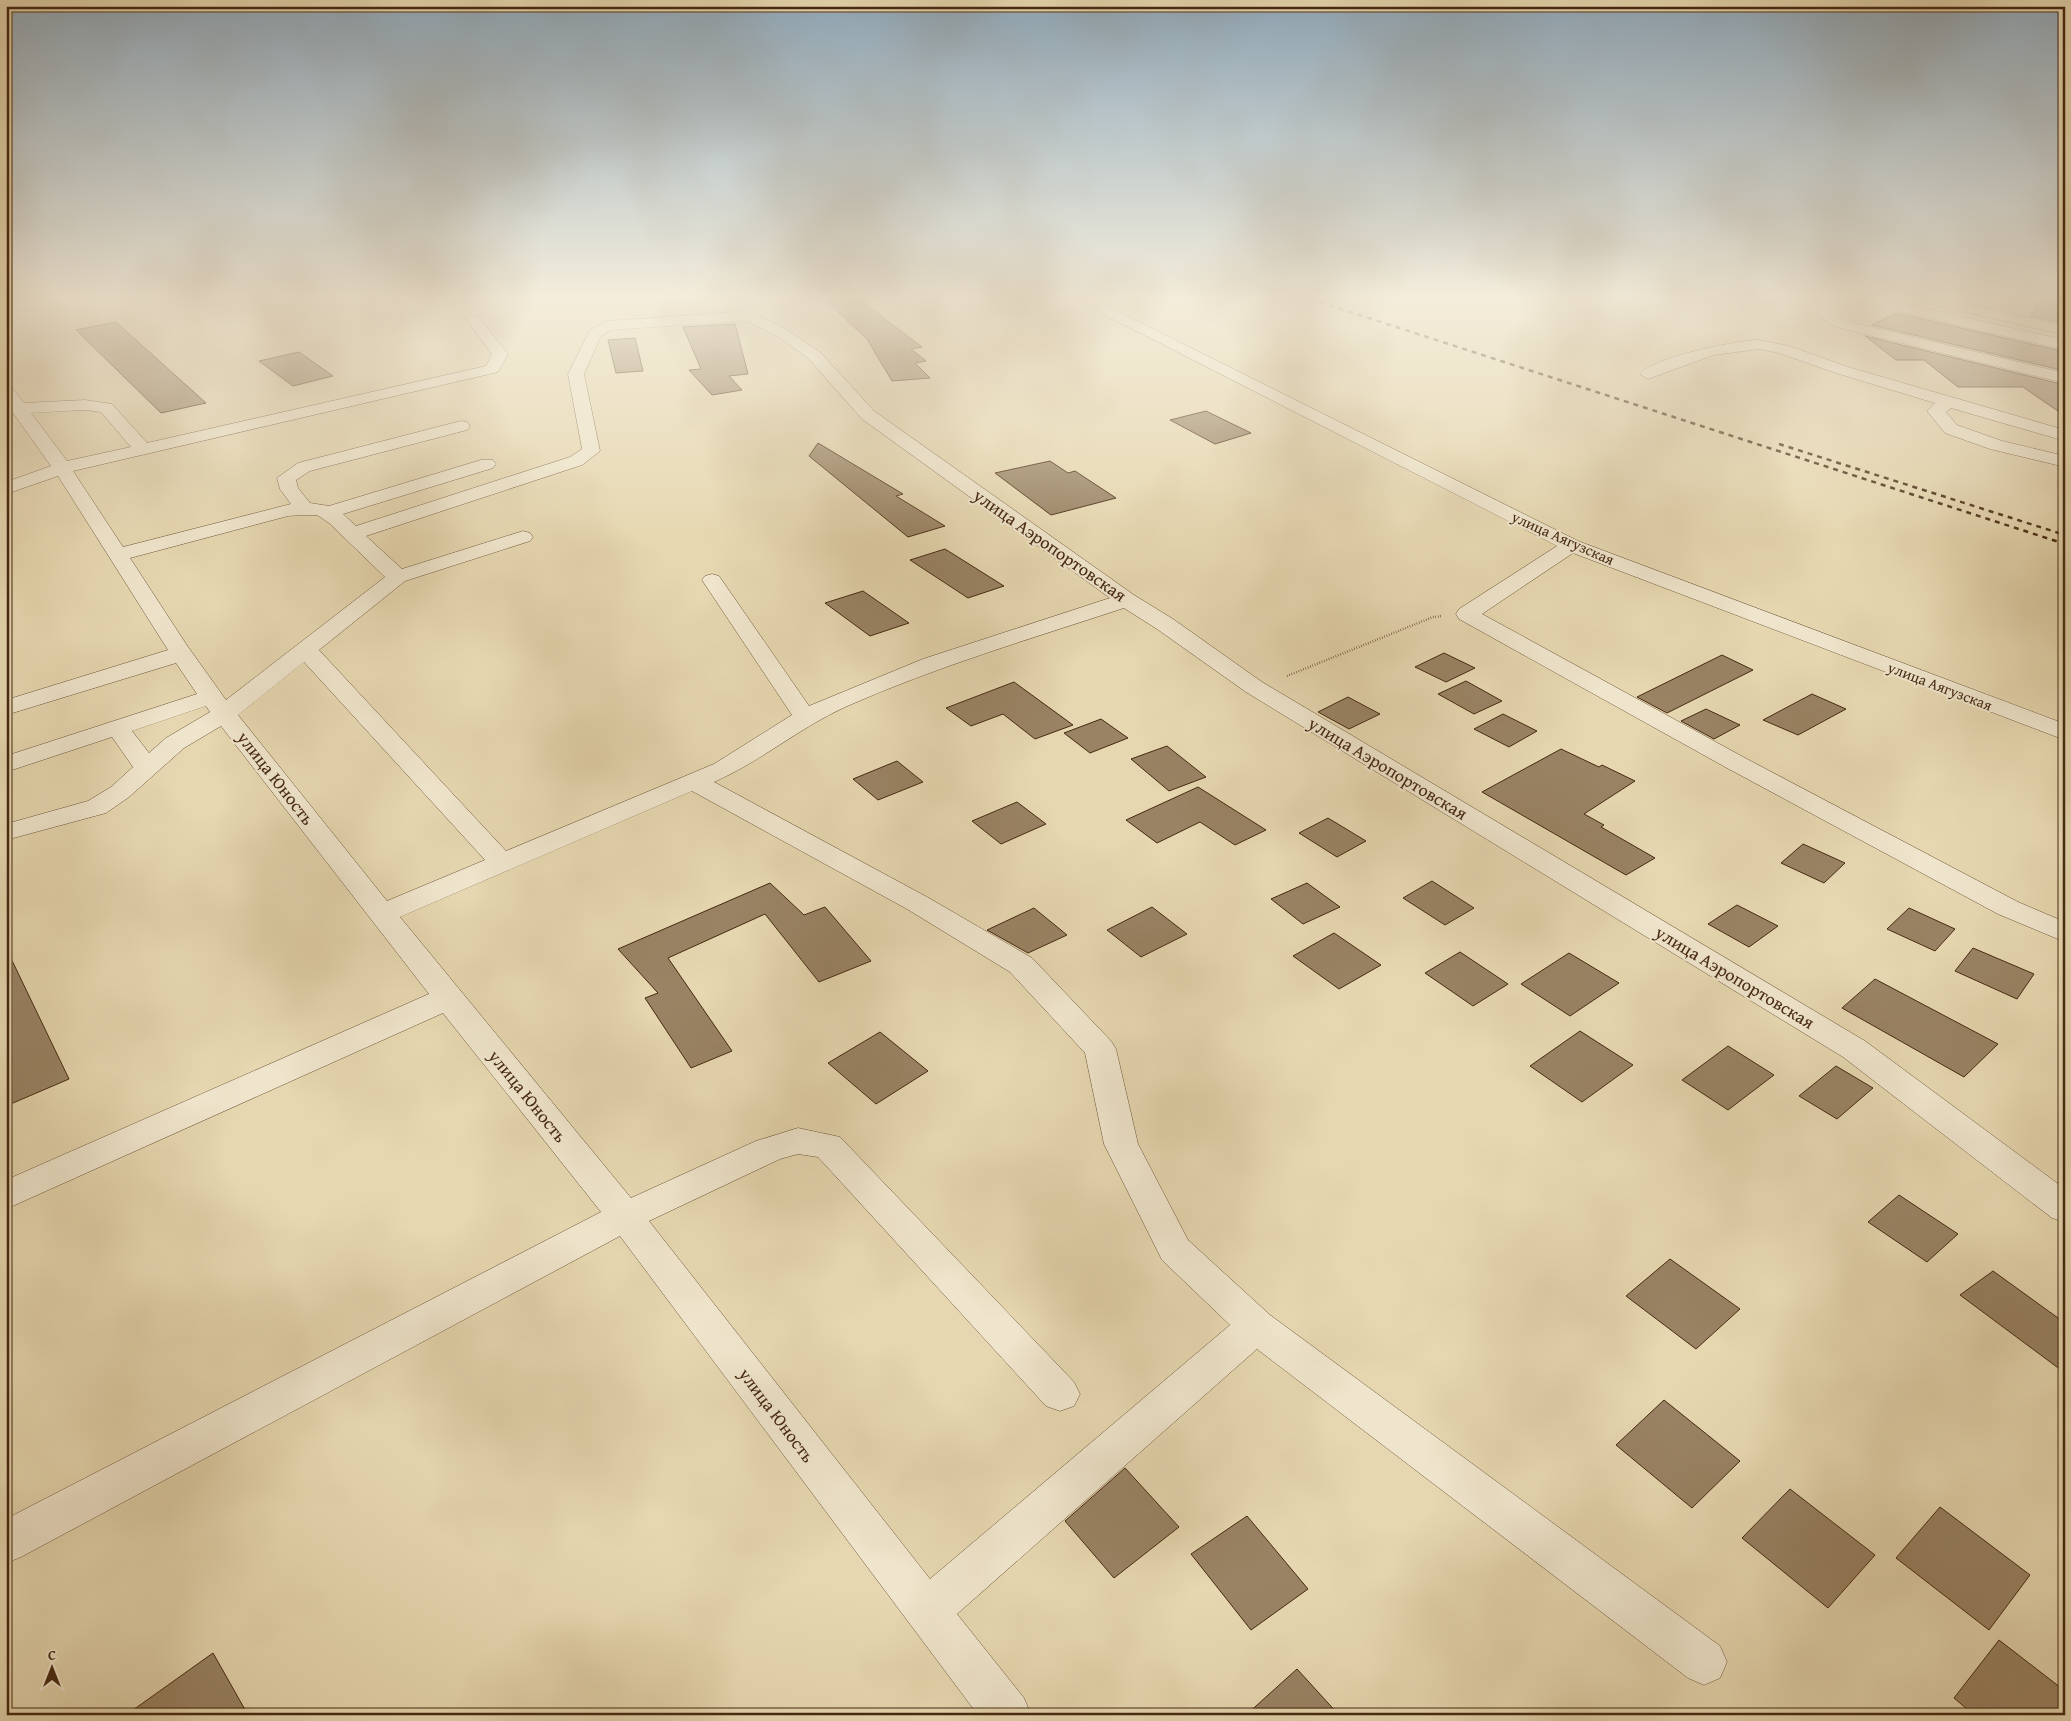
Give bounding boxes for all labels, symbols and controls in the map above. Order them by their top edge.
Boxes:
street label: улица Аэропортовская [967,481,1132,608]
street label: улица Аягузская [1507,506,1618,570]
street label: улица Аягузская [1884,656,1996,716]
street label: улица Аэропортовская [1302,709,1473,826]
street label: улица Юность [230,724,321,831]
street label: улица Аэропортовская [1649,918,1820,1035]
street label: улица Юность [481,1043,574,1148]
street label: улица Юность [732,1361,822,1468]
north arrow [28,1644,78,1694]
text: С [48,1645,56,1665]

